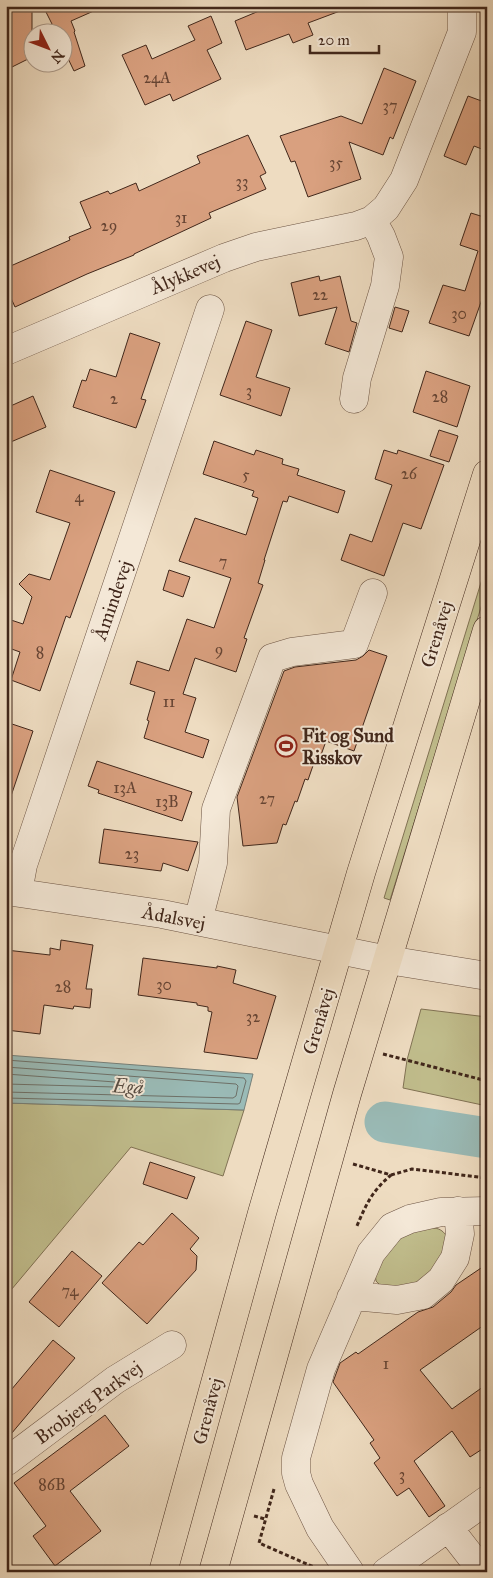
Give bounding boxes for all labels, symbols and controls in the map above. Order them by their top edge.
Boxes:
north arrow [22,22,72,72]
scale bar [310,22,379,54]
text: 20 m [318,31,350,49]
text: N [47,46,68,67]
house number: 24A [143,68,171,87]
house number: 37 [383,96,397,115]
house number: 35 [329,153,343,172]
house number: 33 [236,172,248,191]
house number: 31 [175,208,187,227]
house number: 29 [101,216,117,235]
street label: Ålykkevej [146,250,223,300]
house number: 22 [312,285,328,304]
house number: 30 [451,304,467,323]
house number: 3 [246,381,252,400]
house number: 28 [432,387,448,406]
house number: 2 [110,389,118,408]
house number: 26 [401,464,418,483]
house number: 5 [242,465,250,484]
house number: 4 [75,487,85,506]
house number: 7 [219,552,227,571]
street label: Åmindevej [88,557,137,644]
street label: Grenåvej [415,598,457,670]
house number: 9 [215,640,223,659]
house number: 8 [36,643,44,662]
house number: 11 [163,692,175,711]
place label: Fit og Sund Risskov [302,724,394,769]
sports icon: Fit og Sund Risskov [274,734,298,758]
house number: 13A [113,778,137,797]
house number: 27 [259,789,275,808]
house number: 13B [155,792,179,811]
house number: 23 [125,844,139,863]
street label: Ådalsvej [139,900,207,935]
house number: 30 [156,975,172,994]
house number: 28 [55,977,71,996]
street label: Grenåvej [297,985,339,1057]
house number: 32 [246,1007,260,1026]
water label: Egå [111,1073,145,1099]
house number: 74 [61,1281,80,1300]
house number: 1 [383,1354,389,1373]
street label: Brobjerg Parkvej [30,1356,147,1450]
street label: Grenåvej [188,1375,227,1447]
house number: 3 [399,1465,405,1484]
house number: 86B [38,1475,66,1494]

